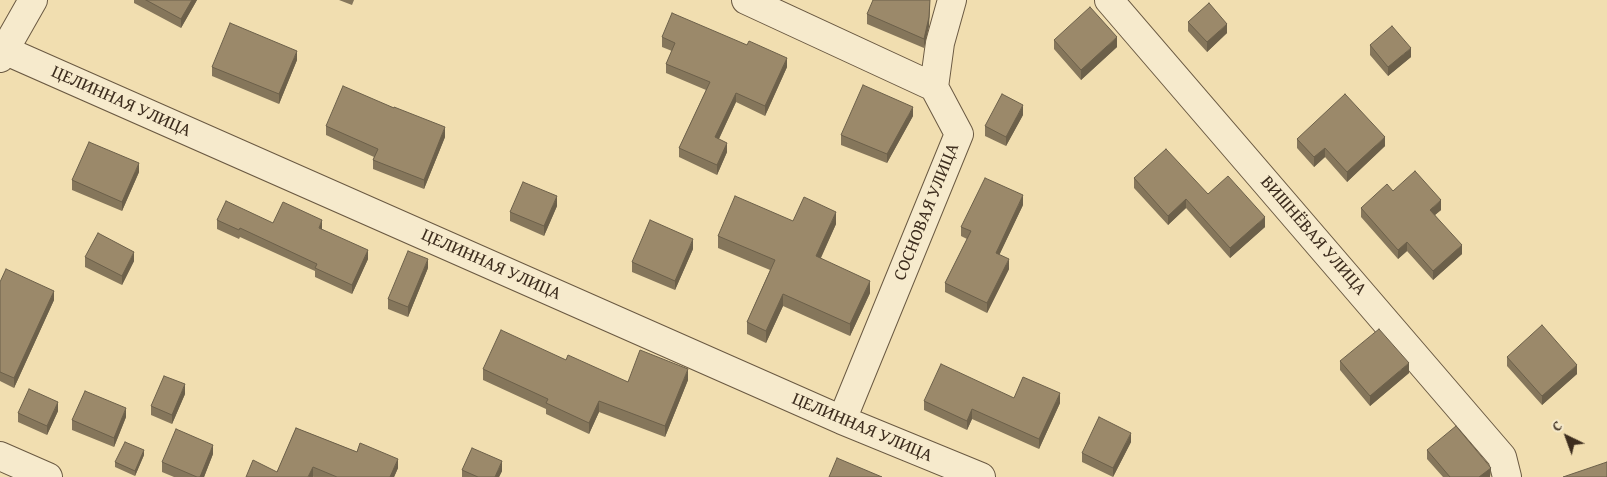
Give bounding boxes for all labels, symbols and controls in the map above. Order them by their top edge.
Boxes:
street label: ЦЕЛИННАЯ УЛИЦА [48,61,194,143]
street label: СОСНОВАЯ УЛИЦА [890,140,964,284]
street label: ВИШНЁВАЯ УЛИЦА [1255,172,1371,300]
street label: ЦЕЛИННАЯ УЛИЦА [418,224,564,306]
street label: ЦЕЛИННАЯ УЛИЦА [788,389,936,467]
north arrow [1542,412,1592,462]
text: С [1547,416,1567,436]

